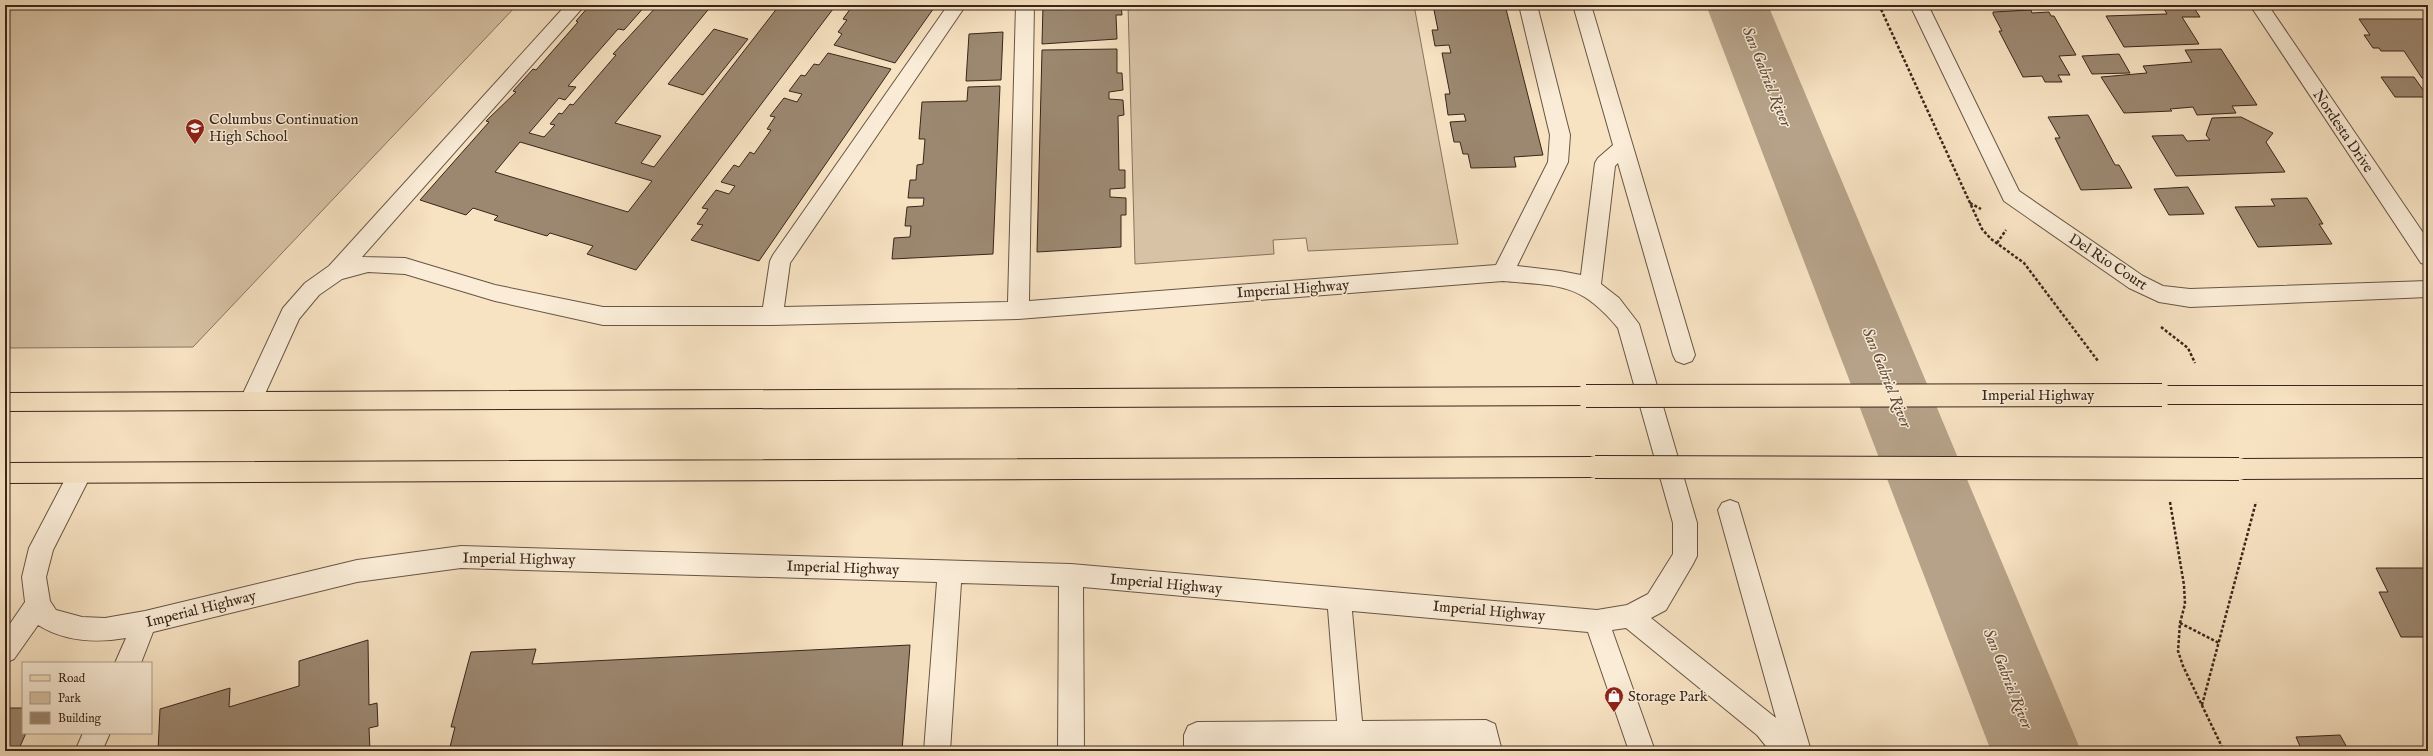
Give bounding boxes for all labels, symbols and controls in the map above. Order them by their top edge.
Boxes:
water label: San Gabriel River [1737,24,1796,132]
street label: Nordesta Drive [2308,86,2378,176]
place label: Columbus Continuation High School [209,110,359,146]
school or university icon: Columbus Continuation High School [184,117,206,145]
street label: Del Rio Court [2065,229,2151,295]
street label: Imperial Highway [1236,276,1351,302]
water label: San Gabriel River [1857,325,1916,433]
street label: Imperial Highway [1982,386,2095,405]
street label: Imperial Highway [462,549,576,569]
street label: Imperial Highway [786,557,900,579]
street label: Imperial Highway [1109,570,1224,598]
street label: Imperial Highway [144,586,259,632]
street label: Imperial Highway [1432,597,1547,625]
water label: San Gabriel River [1978,626,2037,734]
legend [22,662,152,734]
text: Road [58,671,86,686]
shop icon: Storage Park [1603,685,1625,713]
place label: Storage Park [1628,687,1709,706]
text: Park [58,691,81,706]
text: Building [58,711,102,726]

